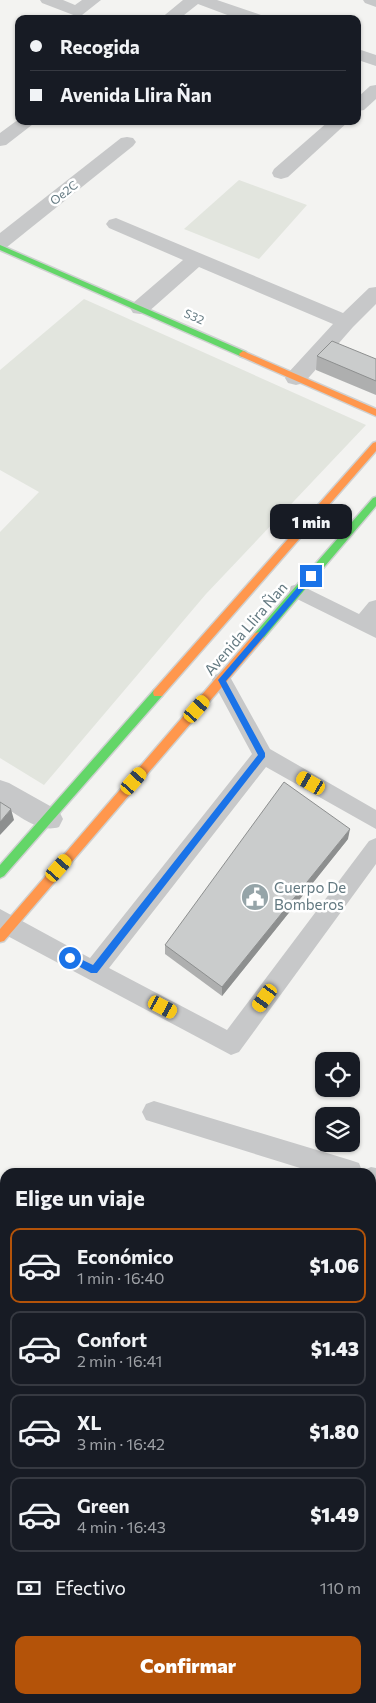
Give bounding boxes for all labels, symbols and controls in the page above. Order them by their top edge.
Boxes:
text: Recogida [60,35,140,58]
text: Avenida Llira Ñan [60,83,212,106]
street label: Oe2C [47,177,80,207]
street label: S32 [182,306,207,327]
callout: 1 min [270,504,352,538]
text: 1 min [292,512,330,531]
route end [300,565,322,587]
street label: Avenida Llira Ñan [200,578,291,679]
car [181,693,212,725]
car [118,765,149,797]
car [294,769,327,797]
car [43,852,74,884]
place label: Cuerpo De Bomberos [274,878,346,913]
public building icon: Cuerpo De Bomberos [240,882,270,912]
route start [59,947,81,969]
car [250,981,279,1015]
car [146,993,179,1021]
map controls [315,1052,360,1152]
button: locate [315,1052,360,1097]
button: layers [315,1107,360,1152]
text: Elige un viaje [15,1184,145,1211]
icon: car [17,1243,62,1288]
text: Económico [77,1245,174,1268]
text: $1.06 [309,1254,359,1277]
text: 1 min · 16:40 [77,1268,164,1287]
icon: car [17,1326,62,1371]
text: Confort [77,1328,147,1351]
text: $1.43 [311,1337,359,1360]
text: 2 min · 16:41 [77,1351,162,1370]
icon: car [17,1409,62,1454]
text: XL [77,1411,102,1434]
text: $1.80 [309,1420,359,1443]
text: 3 min · 16:42 [77,1434,165,1453]
icon: car [17,1492,62,1537]
text: Green [77,1494,129,1517]
text: $1.49 [310,1503,359,1526]
text: 4 min · 16:43 [77,1517,166,1536]
icon: cash [15,1574,43,1602]
text: Efectivo [55,1576,126,1599]
text: 110 m [320,1578,361,1597]
button: Confirmar [15,1636,361,1694]

